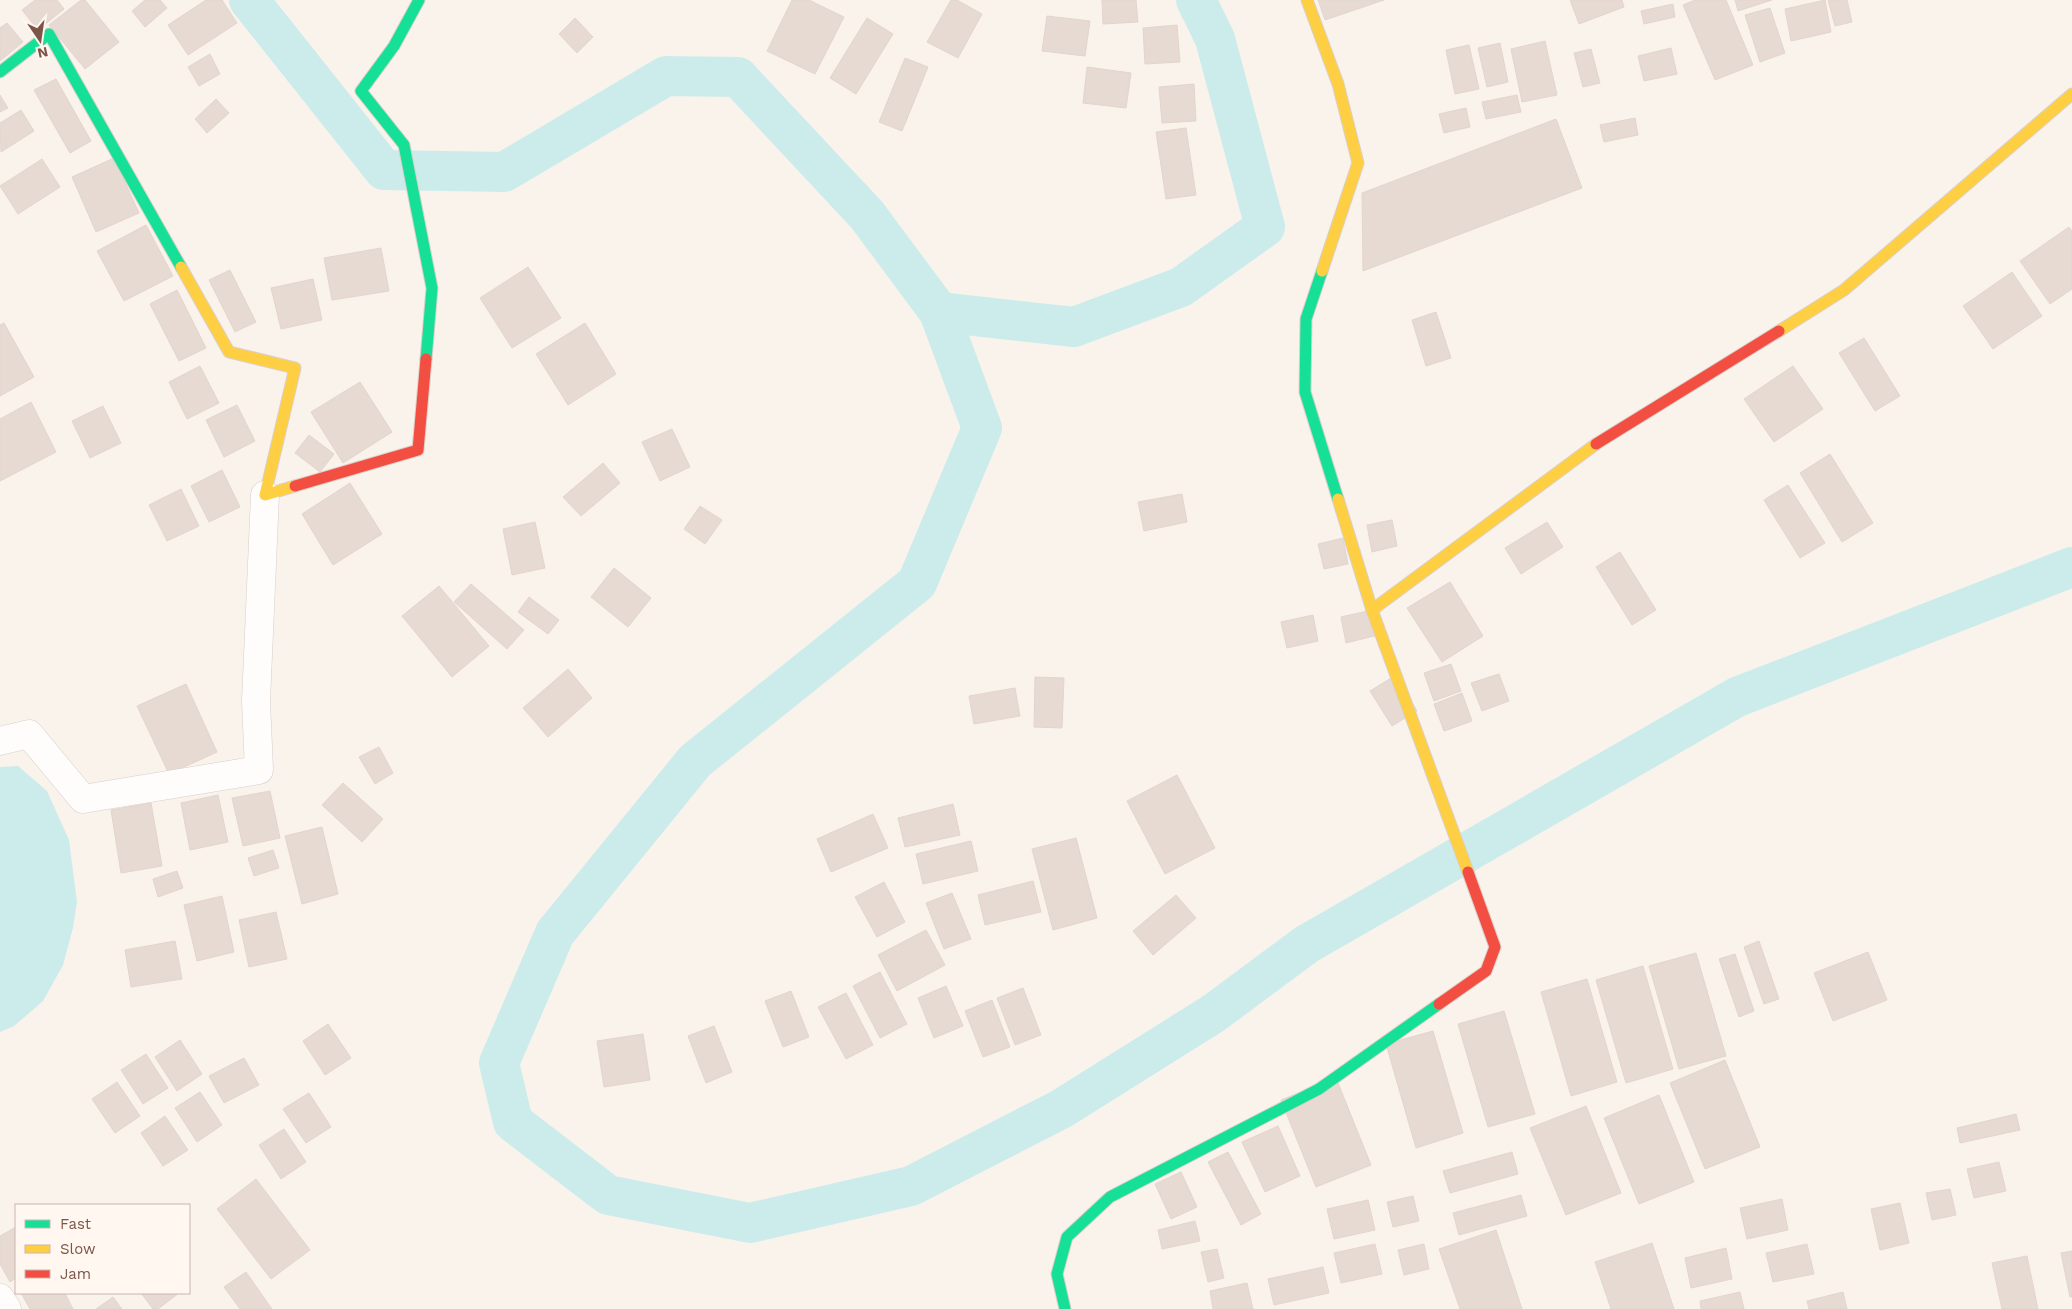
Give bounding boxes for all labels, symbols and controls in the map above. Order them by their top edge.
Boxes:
north arrow [15,15,65,65]
text: N [36,44,50,62]
legend [15,1204,190,1294]
text: Fast [60,1215,92,1233]
text: Slow [60,1240,96,1258]
text: Jam [60,1265,91,1283]

